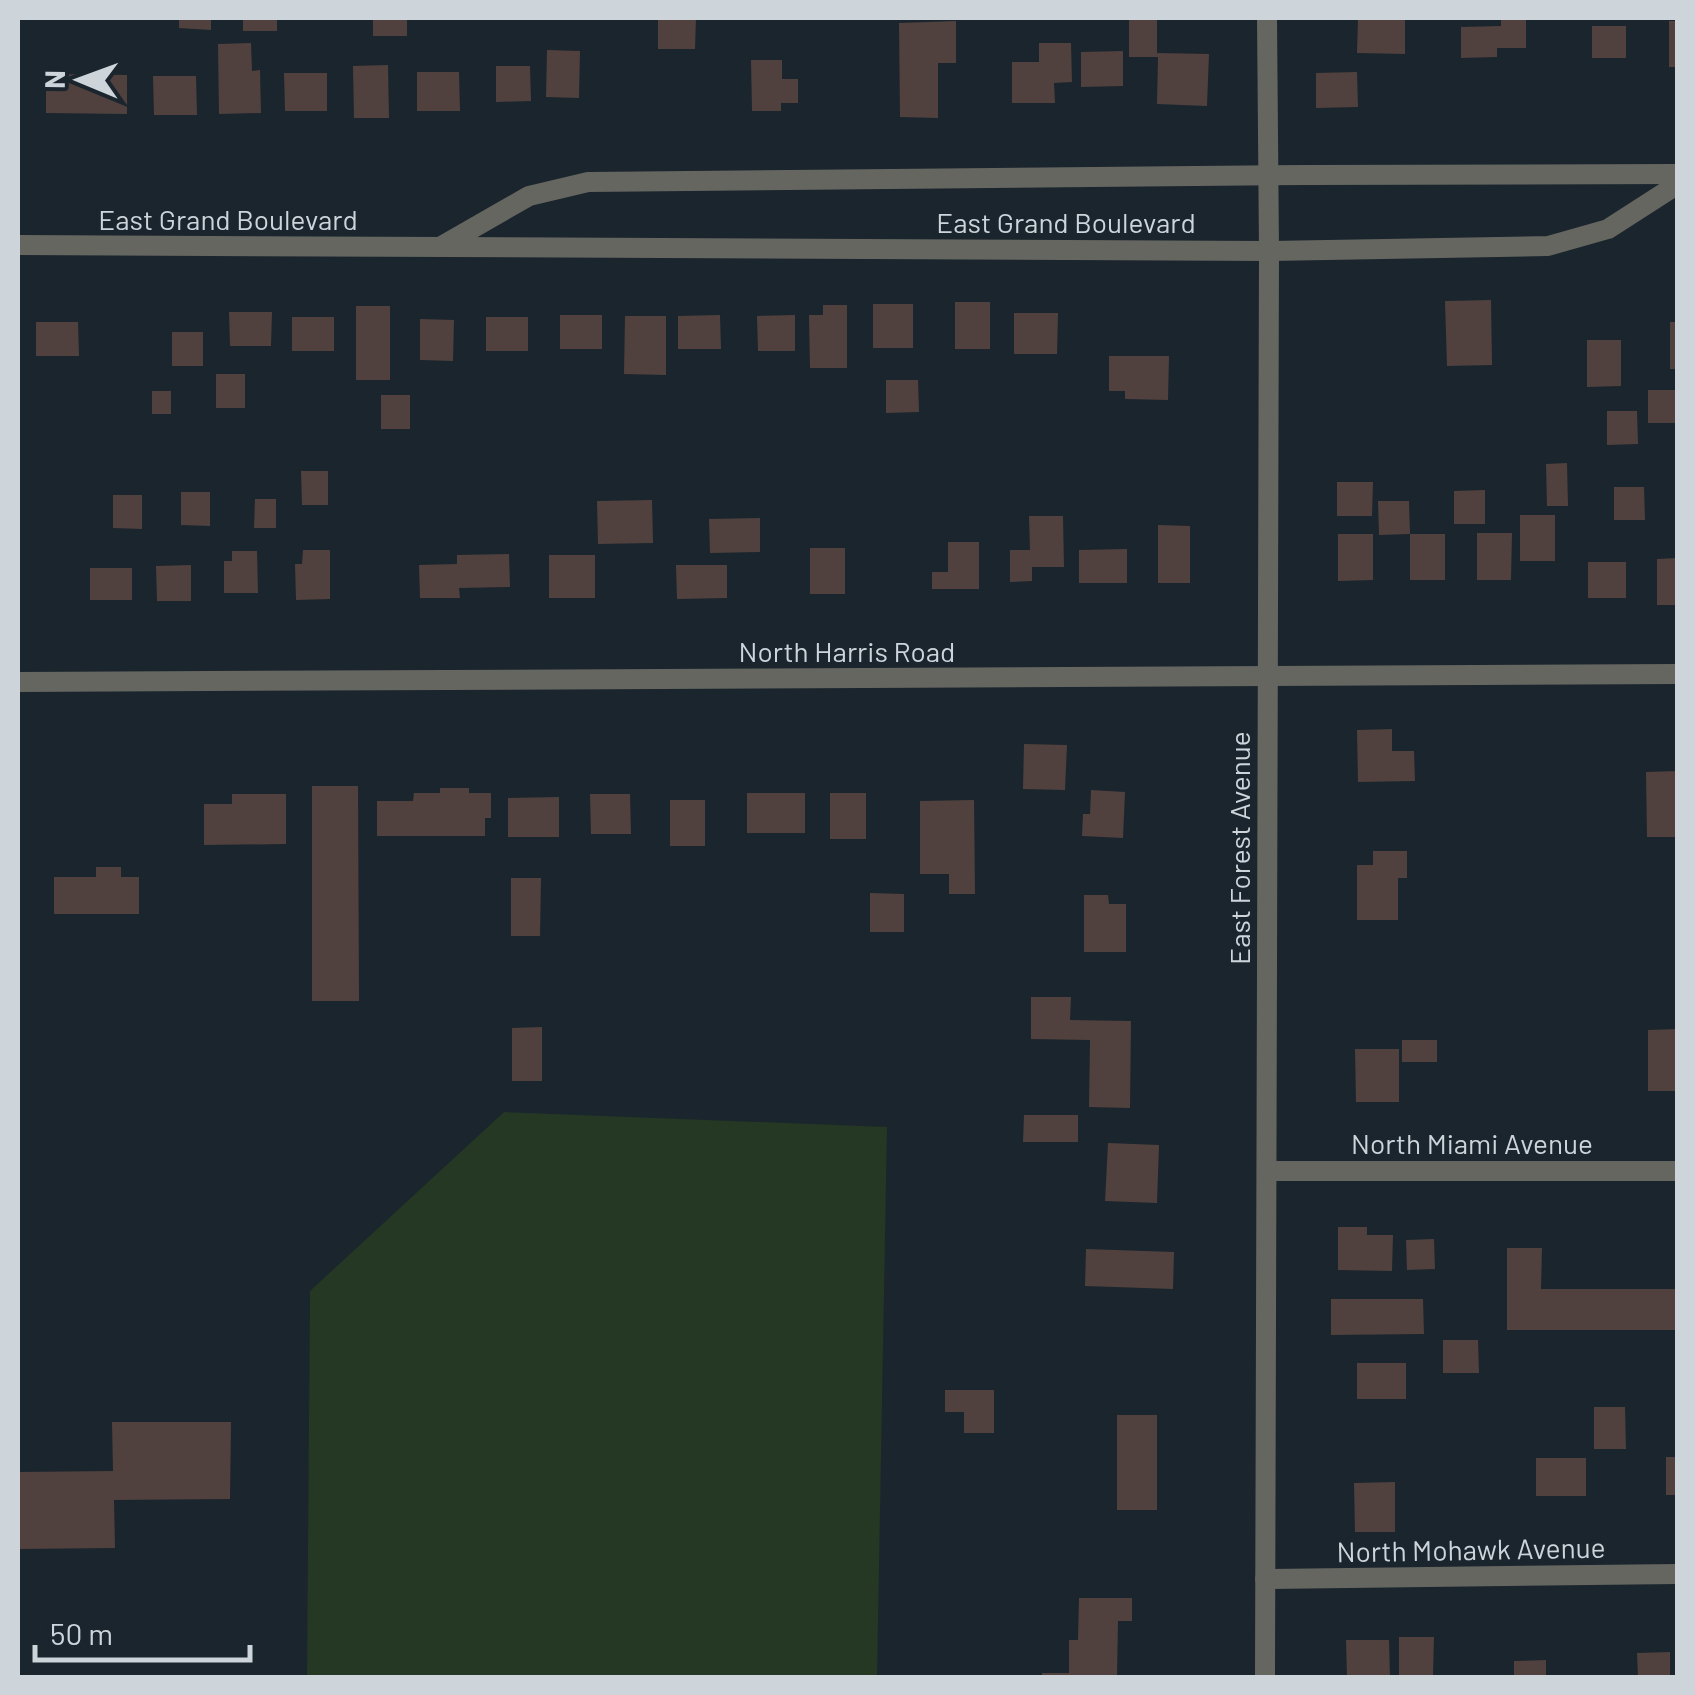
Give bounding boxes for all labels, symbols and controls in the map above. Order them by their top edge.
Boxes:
north arrow [30,30,130,130]
text: N [37,70,71,89]
street label: East Grand Boulevard [98,202,358,236]
street label: East Grand Boulevard [936,205,1196,239]
street label: North Harris Road [739,634,955,668]
street label: East Forest Avenue [1222,731,1256,965]
street label: North Miami Avenue [1351,1126,1593,1160]
street label: North Mohawk Avenue [1336,1530,1606,1568]
scale bar [35,1600,250,1662]
text: 50 m [50,1615,113,1651]

